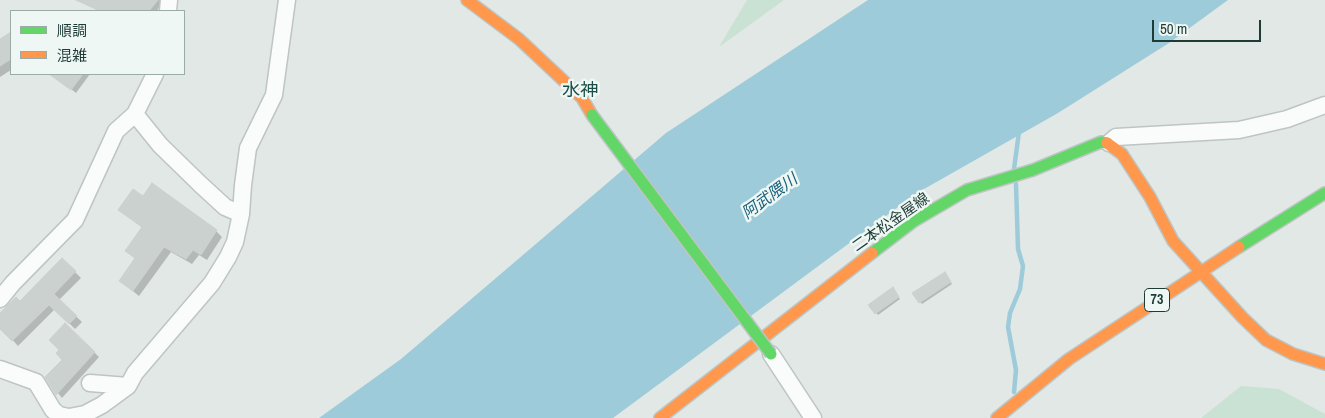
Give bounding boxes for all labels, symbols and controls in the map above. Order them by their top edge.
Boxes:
legend [10,10,185,75]
scale bar [1155,10,1264,42]
text: 50 m [1160,18,1187,39]
text: 順調 [57,20,87,41]
text: 混雑 [57,45,87,66]
district label: 水神 [562,80,598,102]
water label: 阿武隈川 [738,170,802,224]
street label: 二本松金屋線 [849,190,933,256]
road number: 73 [1144,288,1170,312]

